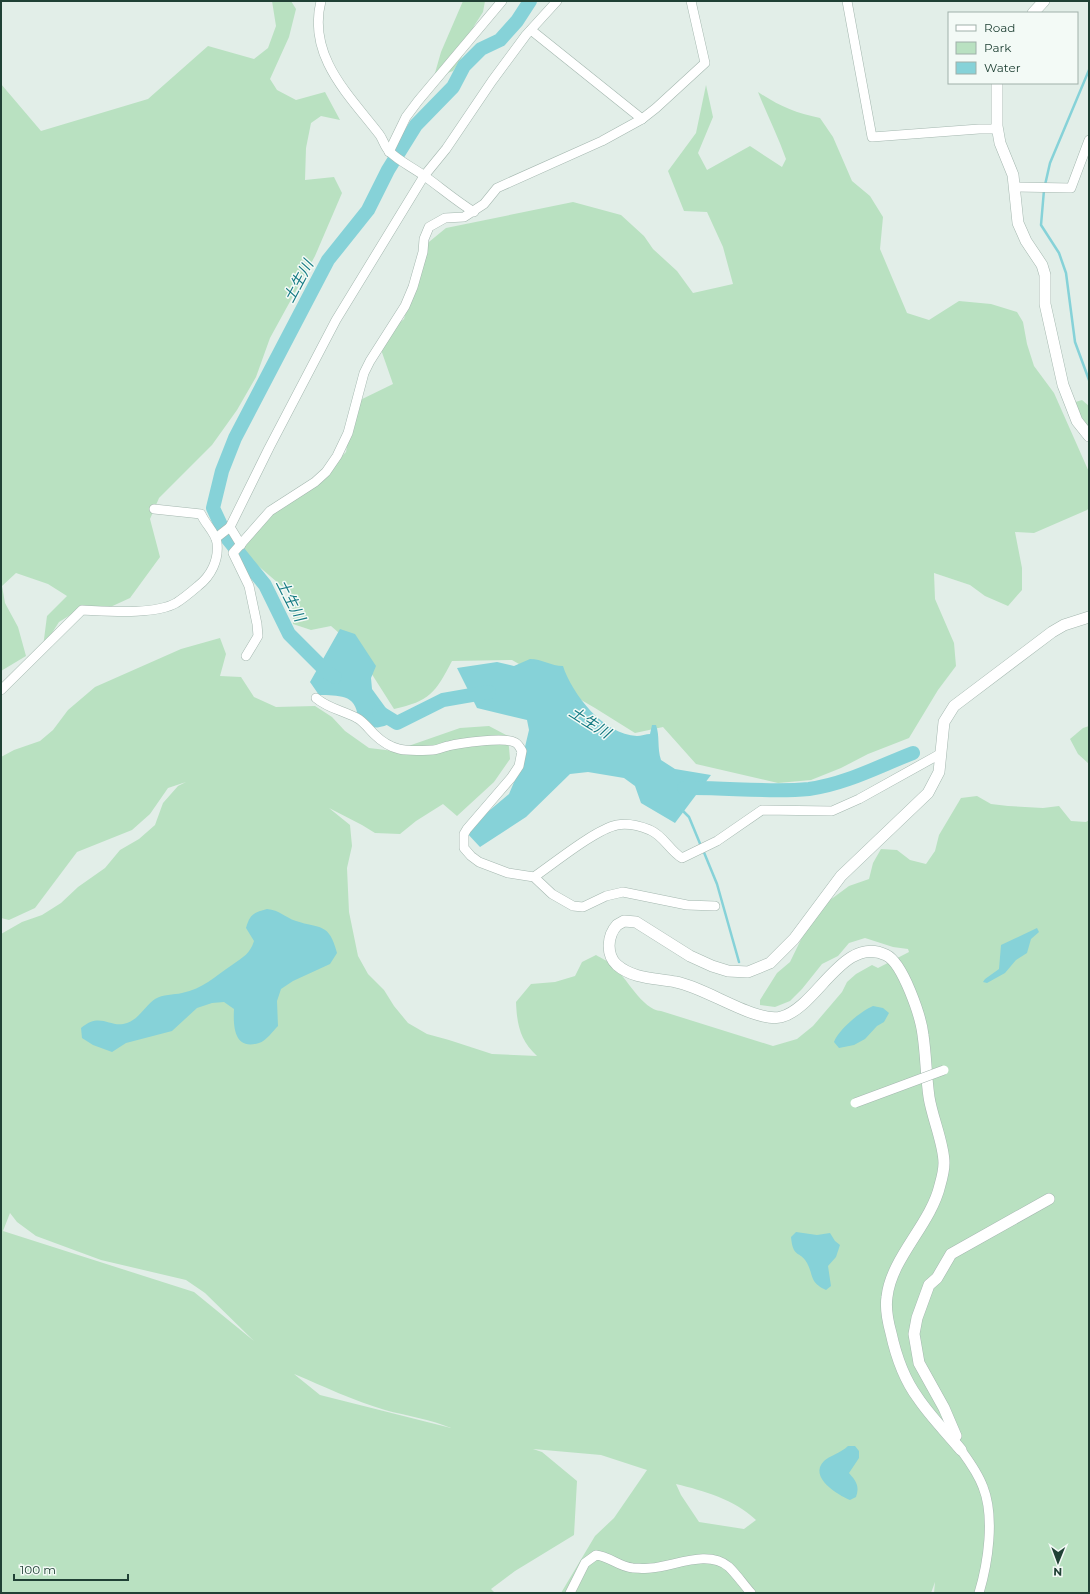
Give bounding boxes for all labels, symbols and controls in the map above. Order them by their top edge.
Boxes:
legend [948,12,1078,84]
text: Road [984,20,1015,35]
text: Park [984,40,1012,55]
text: Water [984,60,1021,75]
water label: 土生川 [279,255,318,305]
water label: 土生川 [272,576,311,626]
water label: 土生川 [566,702,616,743]
north arrow [1038,1542,1078,1582]
scale bar [14,1556,128,1582]
text: 100 m [20,1562,56,1577]
text: N [1053,1565,1062,1579]

